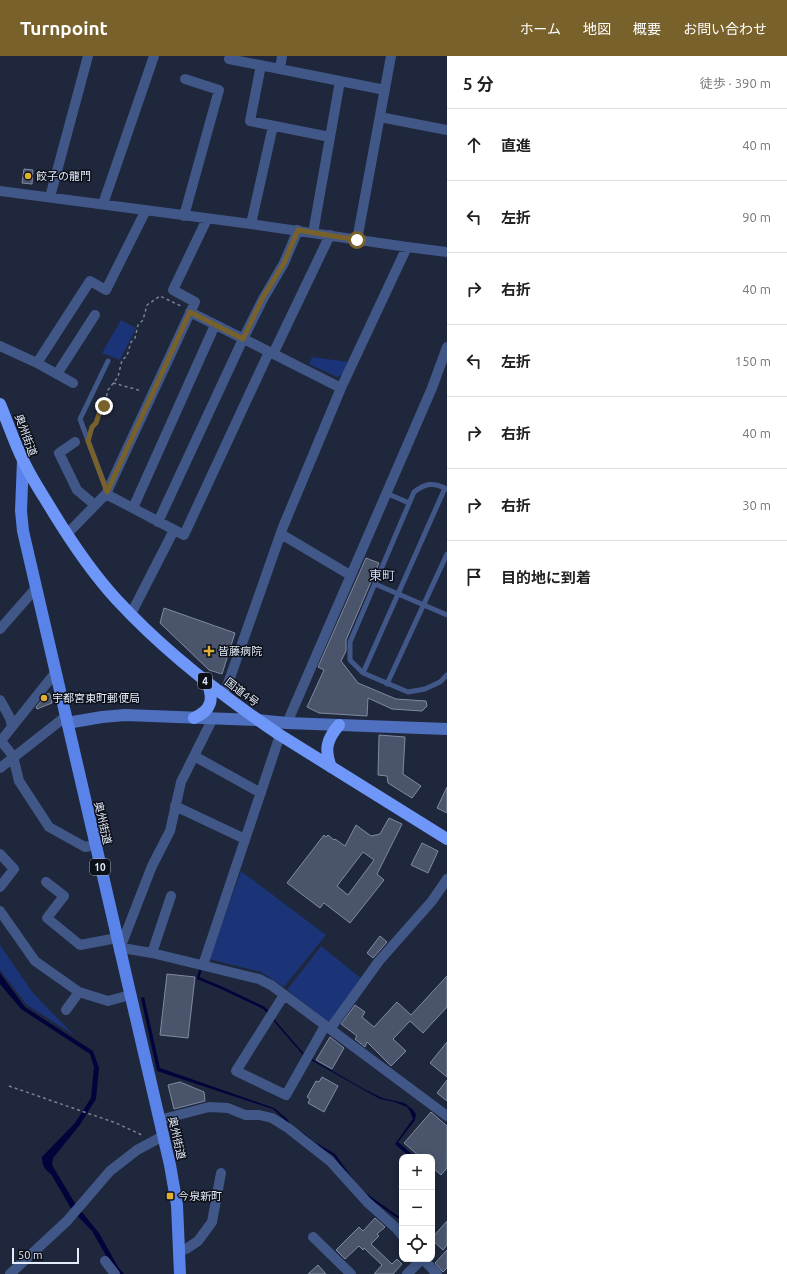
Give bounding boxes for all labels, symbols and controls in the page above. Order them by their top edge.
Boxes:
text: Turnpoint [20,17,108,39]
text: ホーム [519,21,561,37]
text: 地図 [583,21,611,37]
text: 概要 [633,21,661,37]
text: お問い合わせ [683,21,767,37]
text: 5 分 [463,74,494,93]
text: 徒歩 · 390 m [700,76,771,90]
icon: ahead [463,134,485,156]
text: 直進 [501,137,531,154]
text: 40 m [742,138,771,152]
place label: 餃子の龍門 [36,170,91,182]
marker: 餃子の龍門 [23,171,33,181]
icon: left [463,206,485,228]
text: 左折 [501,209,531,226]
text: 90 m [742,210,771,224]
route start [348,231,366,249]
icon: right [463,278,485,300]
text: 右折 [501,281,531,298]
text: 40 m [742,282,771,296]
icon: left [463,350,485,372]
text: 左折 [501,353,531,370]
text: 150 m [735,354,771,368]
route end [95,397,113,415]
street label: 奥州街道 [13,412,39,458]
icon: right [463,422,485,444]
text: 右折 [501,425,531,442]
text: 40 m [742,426,771,440]
icon: right [463,494,485,516]
text: 右折 [501,497,531,514]
text: 30 m [742,498,771,512]
icon: arrive [463,566,485,588]
district label: 東町 [369,568,395,582]
text: 目的地に到着 [501,569,591,586]
marker: 皆藤病院 [203,645,215,657]
place label: 皆藤病院 [218,645,262,657]
road number: 4 [198,673,212,689]
street label: 国道4号 [223,675,261,709]
place label: 宇都宮東町郵便局 [52,692,140,704]
marker: 宇都宮東町郵便局 [39,693,49,703]
street label: 奥州街道 [92,800,114,846]
road number: 10 [90,859,110,875]
street label: 奥州街道 [166,1115,188,1161]
map controls [399,1154,435,1262]
button: + [399,1154,435,1190]
place label: 今泉新町 [178,1190,222,1202]
button: − [399,1190,435,1226]
marker: 今泉新町 [165,1191,175,1201]
button: locate [399,1226,435,1262]
scale bar [12,1246,79,1265]
text: 50 m [18,1249,42,1261]

